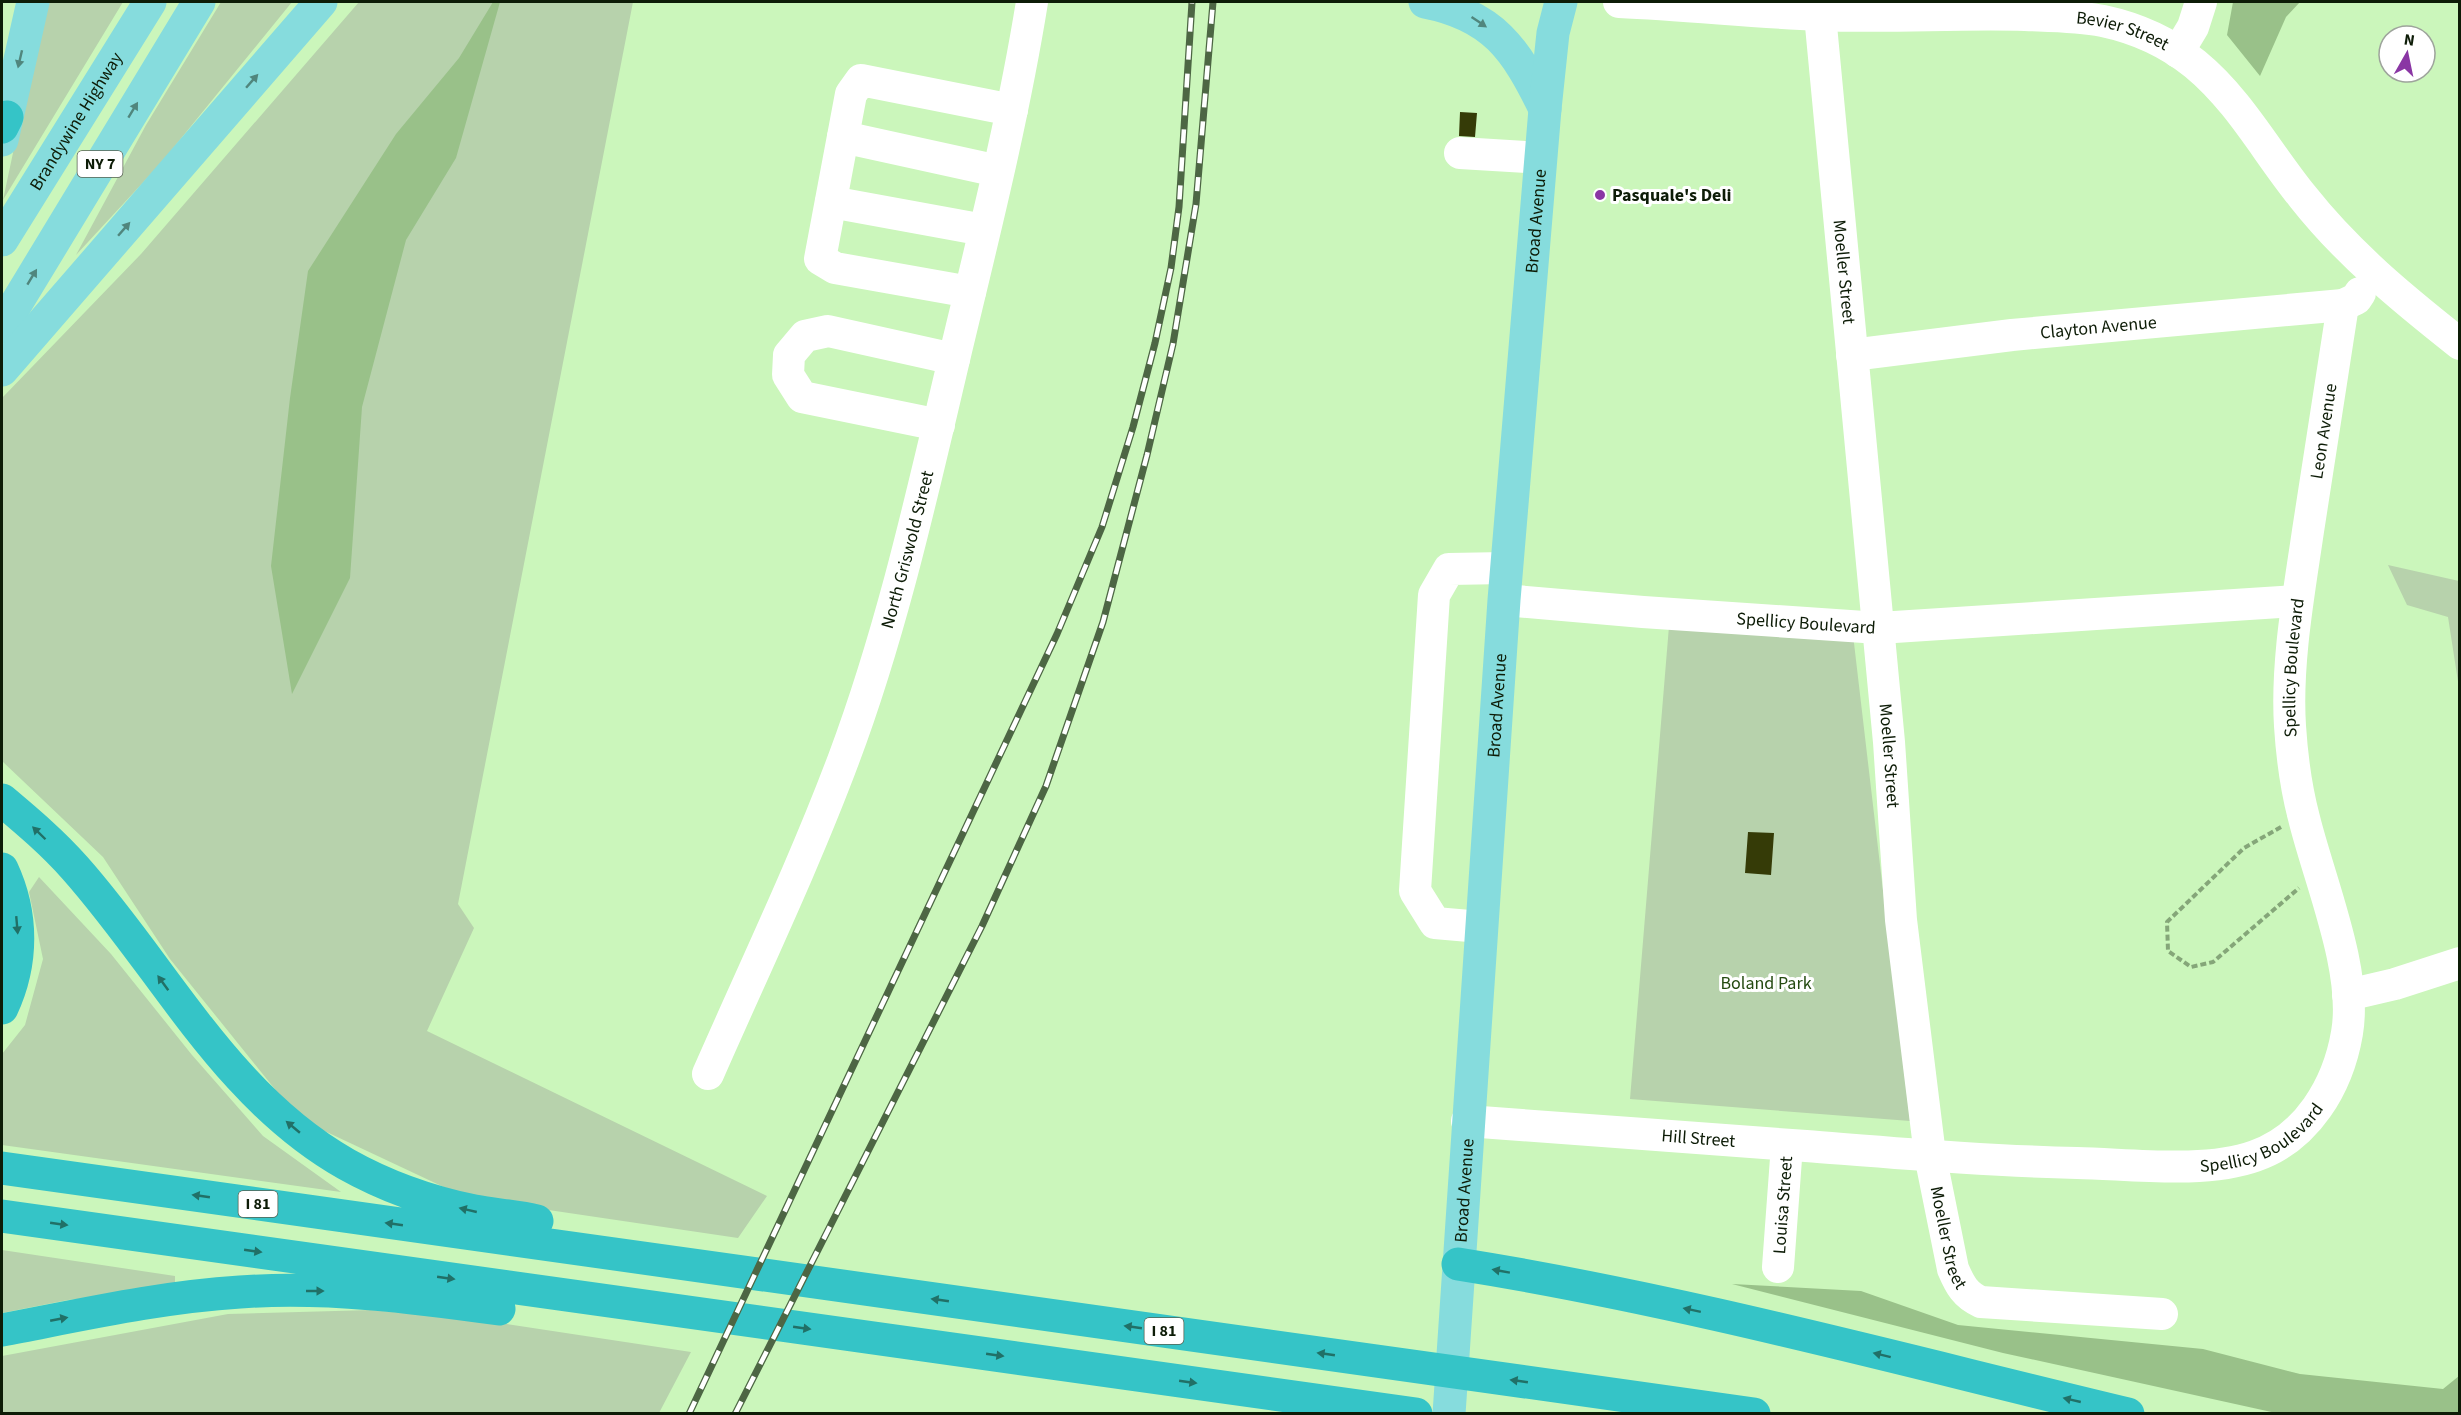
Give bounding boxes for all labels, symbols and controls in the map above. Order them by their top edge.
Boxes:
street label: Bevier Street [2075,5,2174,56]
one-way arrow [1471,16,1487,27]
north arrow [2377,24,2437,84]
text: N [2402,28,2416,52]
street label: Brandywine Highway [23,47,129,195]
one-way arrow [15,49,24,68]
one-way arrow [245,74,259,89]
one-way arrow [128,102,139,118]
road number: NY 7 [78,151,122,177]
street label: Broad Avenue [1519,168,1552,274]
place label: Pasquale's Deli [1612,183,1732,208]
marker: Pasquale's Deli [1593,188,1607,202]
street label: Moeller Street [1827,218,1862,325]
one-way arrow [117,222,130,237]
one-way arrow [26,269,37,285]
street label: Clayton Avenue [2039,309,2158,345]
street label: Leon Avenue [2304,382,2343,481]
street label: North Griswold Street [875,468,940,632]
street label: Spellicy Boulevard [2277,597,2310,738]
street label: Spellicy Boulevard [1736,606,1877,640]
street label: Broad Avenue [1481,653,1513,759]
street label: Moeller Street [1873,702,1906,809]
one-way arrow [33,826,47,840]
one-way arrow [12,915,22,934]
park label: Boland Park [1720,971,1812,996]
one-way arrow [157,975,169,991]
street label: Spellicy Boulevard [2199,1098,2329,1178]
one-way arrow [286,1121,301,1134]
street label: Hill Street [1660,1123,1736,1153]
street label: Broad Avenue [1448,1138,1480,1243]
street label: Louisa Street [1766,1155,1799,1255]
street label: Moeller Street [1924,1184,1973,1294]
road number: I 81 [238,1191,278,1217]
one-way arrow [191,1192,210,1201]
one-way arrow [459,1204,477,1214]
one-way arrow [385,1219,404,1228]
one-way arrow [50,1220,69,1229]
one-way arrow [243,1247,262,1256]
one-way arrow [1491,1267,1510,1276]
one-way arrow [436,1274,455,1283]
one-way arrow [305,1286,324,1296]
one-way arrow [930,1295,949,1304]
one-way arrow [1683,1305,1701,1315]
one-way arrow [50,1314,69,1323]
road number: I 81 [1144,1318,1184,1344]
one-way arrow [1123,1322,1142,1331]
one-way arrow [793,1323,812,1333]
one-way arrow [1316,1349,1335,1358]
one-way arrow [986,1350,1005,1359]
one-way arrow [1873,1350,1891,1360]
one-way arrow [1509,1376,1528,1385]
one-way arrow [1179,1377,1198,1386]
one-way arrow [2062,1395,2081,1404]

